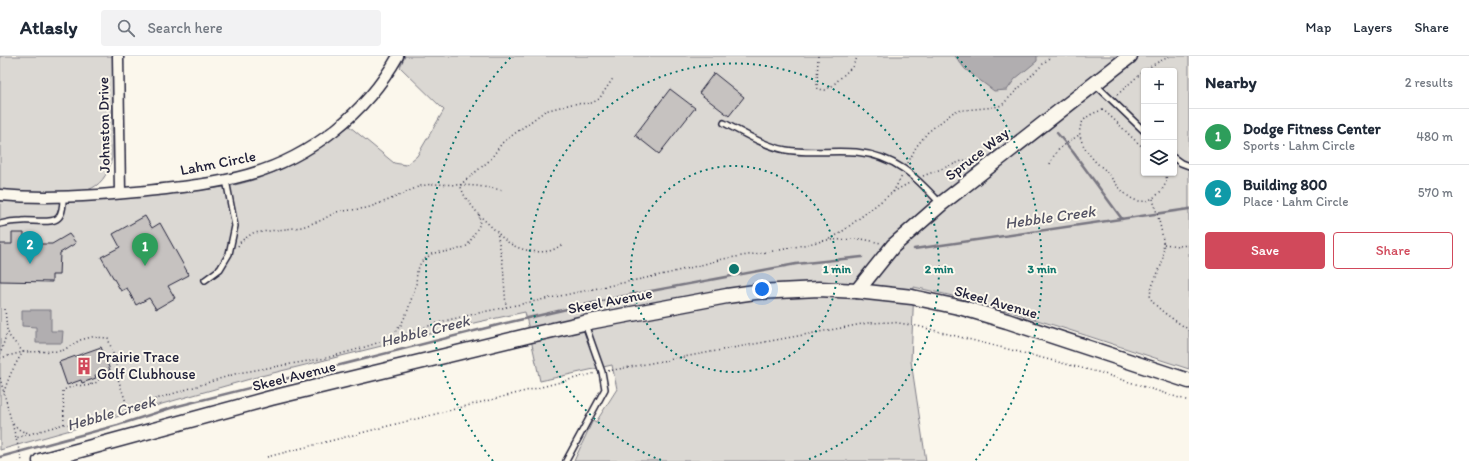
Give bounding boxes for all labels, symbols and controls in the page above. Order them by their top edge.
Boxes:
search box [101,10,381,46]
text: Atlasly [20,16,77,39]
icon: search [115,17,137,39]
text: Search here [147,19,223,37]
text: Map [1306,19,1331,36]
text: Layers [1353,19,1392,36]
text: Share [1414,19,1449,36]
map controls [1141,68,1177,176]
button: + [1141,68,1177,104]
text: Nearby [1205,72,1257,92]
text: 2 results [1405,75,1453,90]
street label: Johnston Drive [94,77,114,173]
button: − [1141,104,1177,140]
text: Dodge Fitness Center [1243,120,1381,138]
street label: Spruce Way [942,124,1012,184]
text: 1 [1215,129,1221,144]
text: 480 m [1416,129,1453,144]
text: Sports · Lahm Circle [1243,138,1355,153]
button: layers [1141,140,1177,176]
street label: Lahm Circle [179,147,257,179]
text: Building 800 [1243,176,1327,194]
text: 2 [1215,185,1221,200]
text: 570 m [1418,185,1453,200]
text: Place · Lahm Circle [1243,194,1349,209]
water label: Hebble Creek [1004,201,1097,233]
pin: 2 [17,231,43,264]
button: Save [1205,232,1325,269]
button: Share [1333,232,1453,269]
pin: 1 [132,233,158,266]
centre of rings [727,262,741,276]
text: 1 min [823,262,852,276]
text: 2 min [925,262,954,276]
text: 3 min [1028,262,1057,276]
your location [752,279,772,299]
street label: Skeel Avenue [952,282,1040,322]
street label: Skeel Avenue [566,284,654,318]
water label: Hebble Creek [379,311,472,351]
place label: Prairie Trace Golf Clubhouse [97,348,196,383]
building icon: Prairie Trace Golf Clubhouse [74,356,94,376]
street label: Skeel Avenue [250,357,338,395]
water label: Hebble Creek [65,391,158,435]

